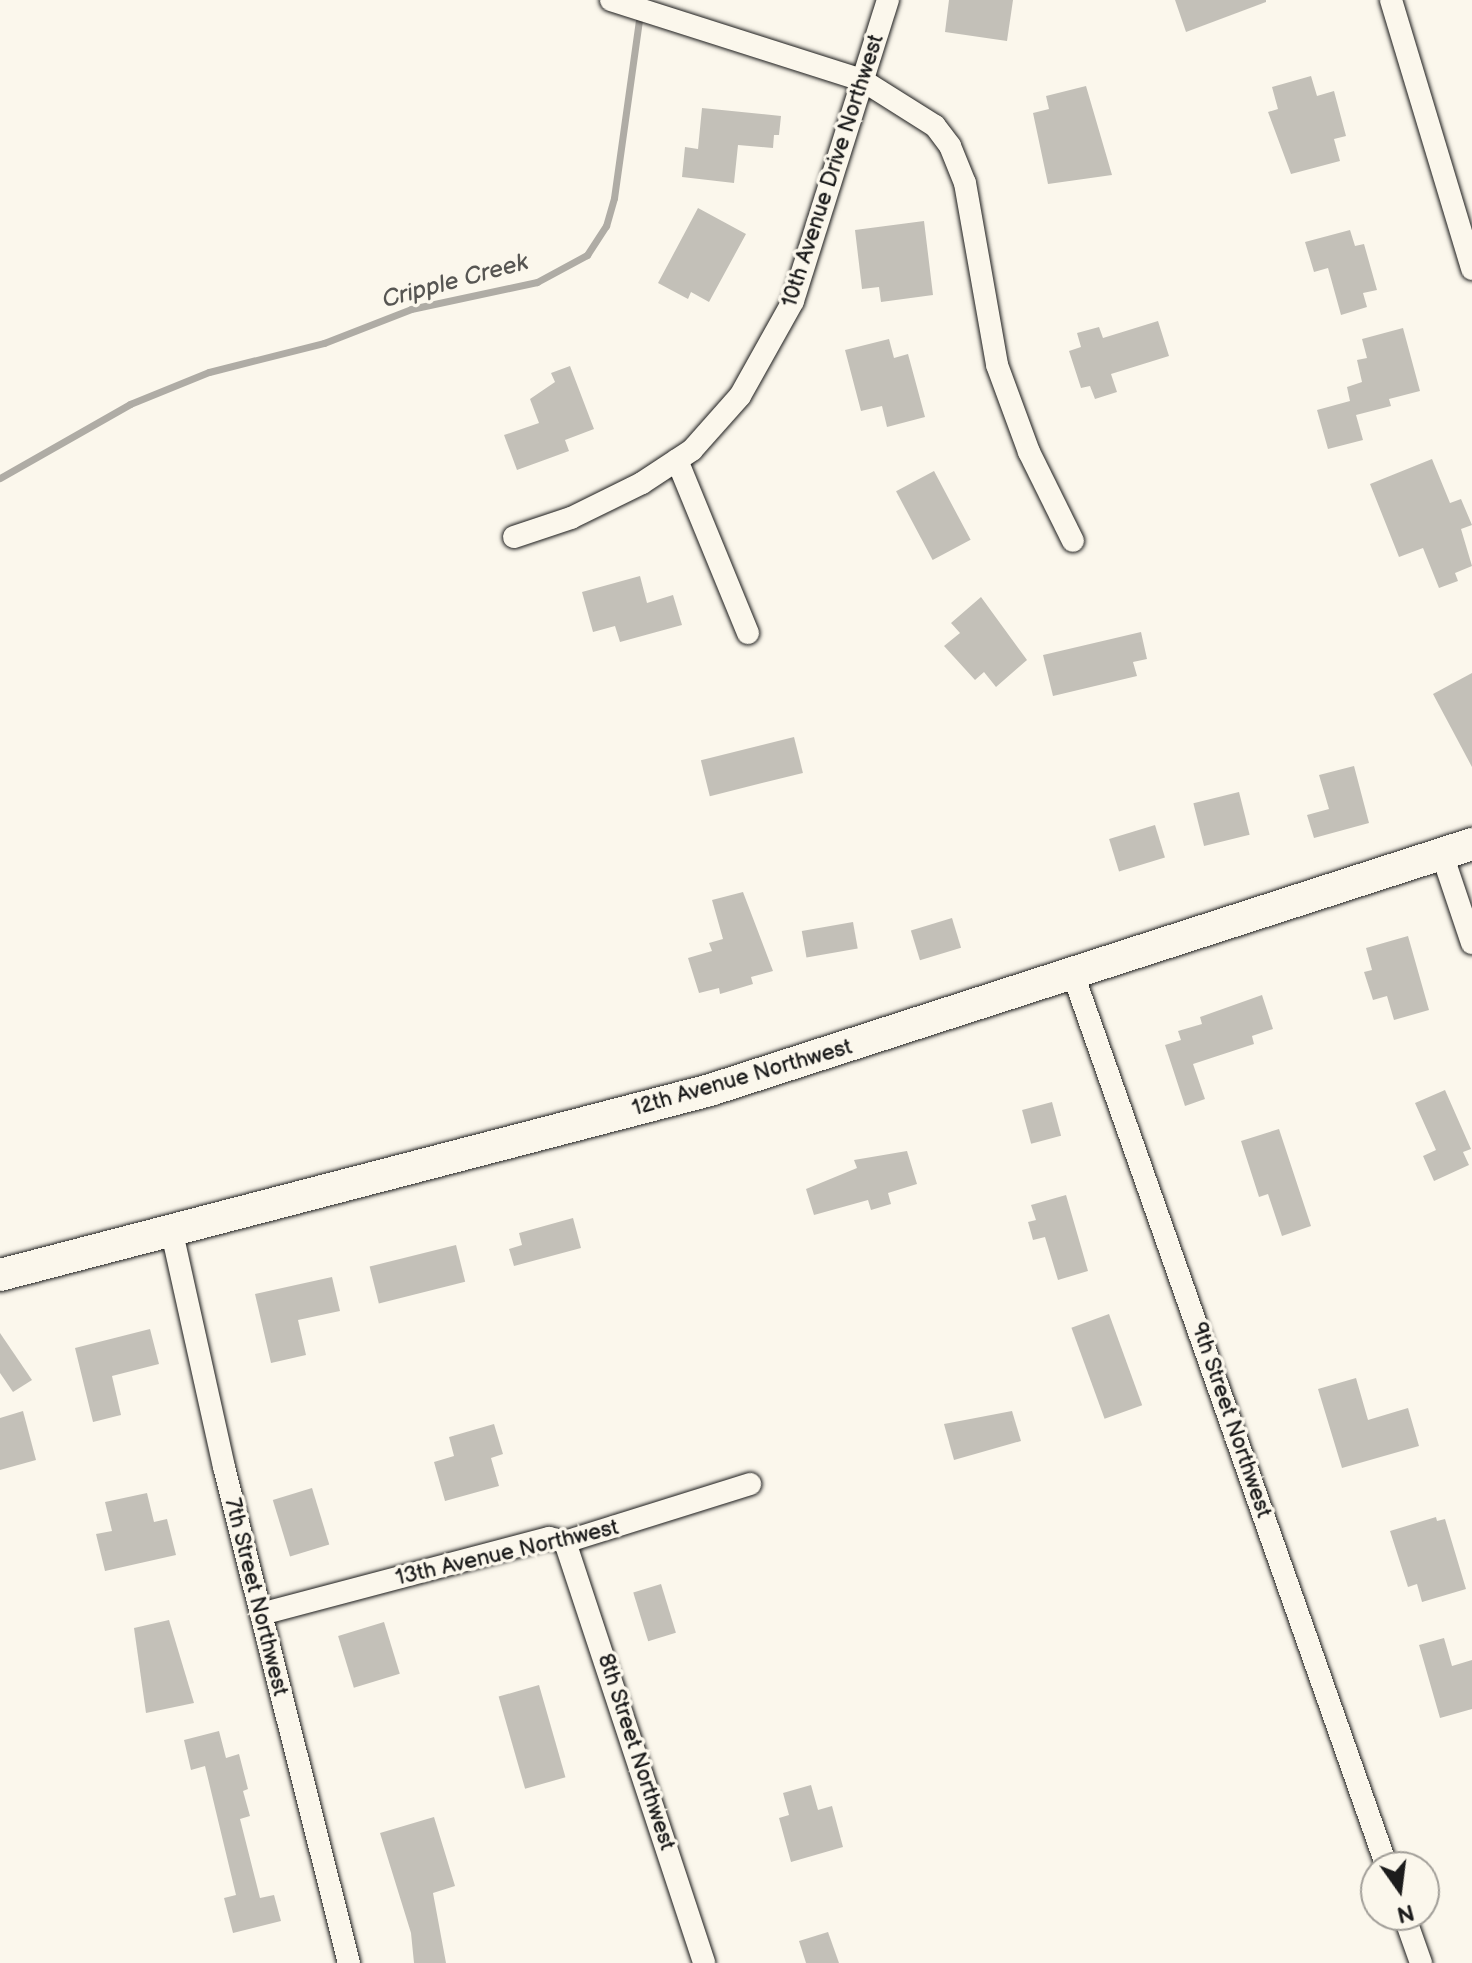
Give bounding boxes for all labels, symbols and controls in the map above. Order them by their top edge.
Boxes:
street label: 10th Avenue Drive Northwest [776,31,890,311]
water label: Cripple Creek [379,248,531,314]
street label: 12th Avenue Northwest [629,1034,855,1122]
street label: 9th Street Northwest [1185,1319,1277,1521]
street label: 7th Street Northwest [219,1495,293,1699]
street label: 13th Avenue Northwest [393,1515,621,1591]
street label: 8th Street Northwest [592,1650,680,1854]
north arrow [1360,1851,1440,1931]
text: N [1394,1898,1417,1928]

